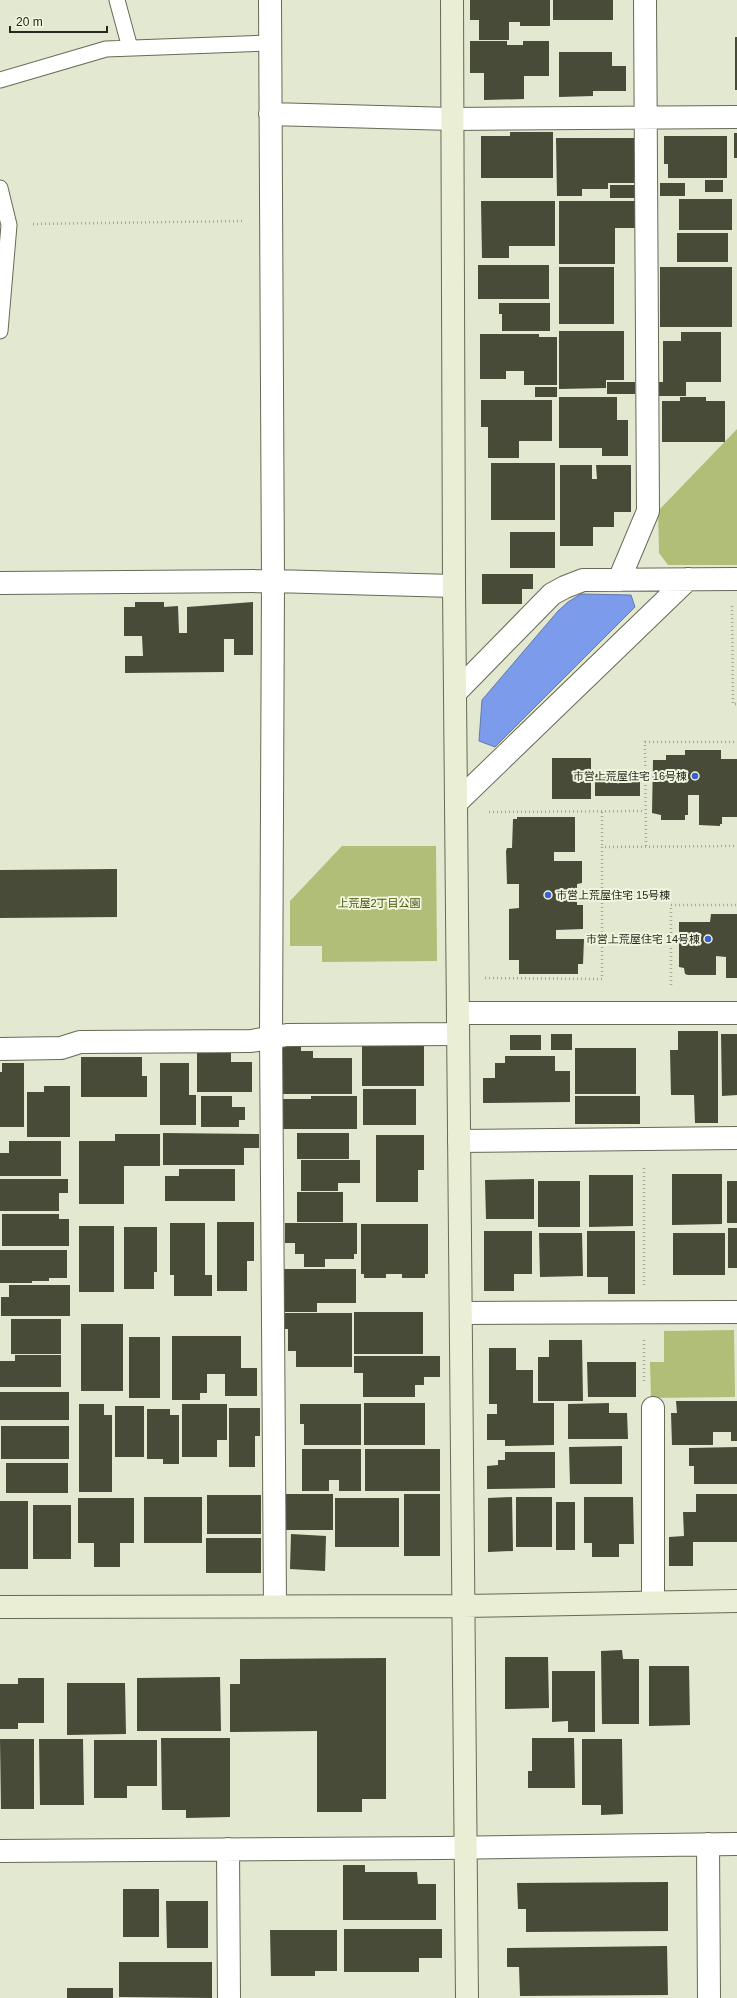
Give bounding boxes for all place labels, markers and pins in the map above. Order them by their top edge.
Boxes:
place label: 市営上荒屋住宅 16号棟 [573,770,687,782]
marker: 市営上荒屋住宅 16号棟 [690,771,700,781]
place label: 市営上荒屋住宅 15号棟 [556,889,670,901]
marker: 市営上荒屋住宅 15号棟 [543,890,553,900]
place label: 市営上荒屋住宅 14号棟 [586,933,700,945]
marker: 市営上荒屋住宅 14号棟 [703,934,713,944]

